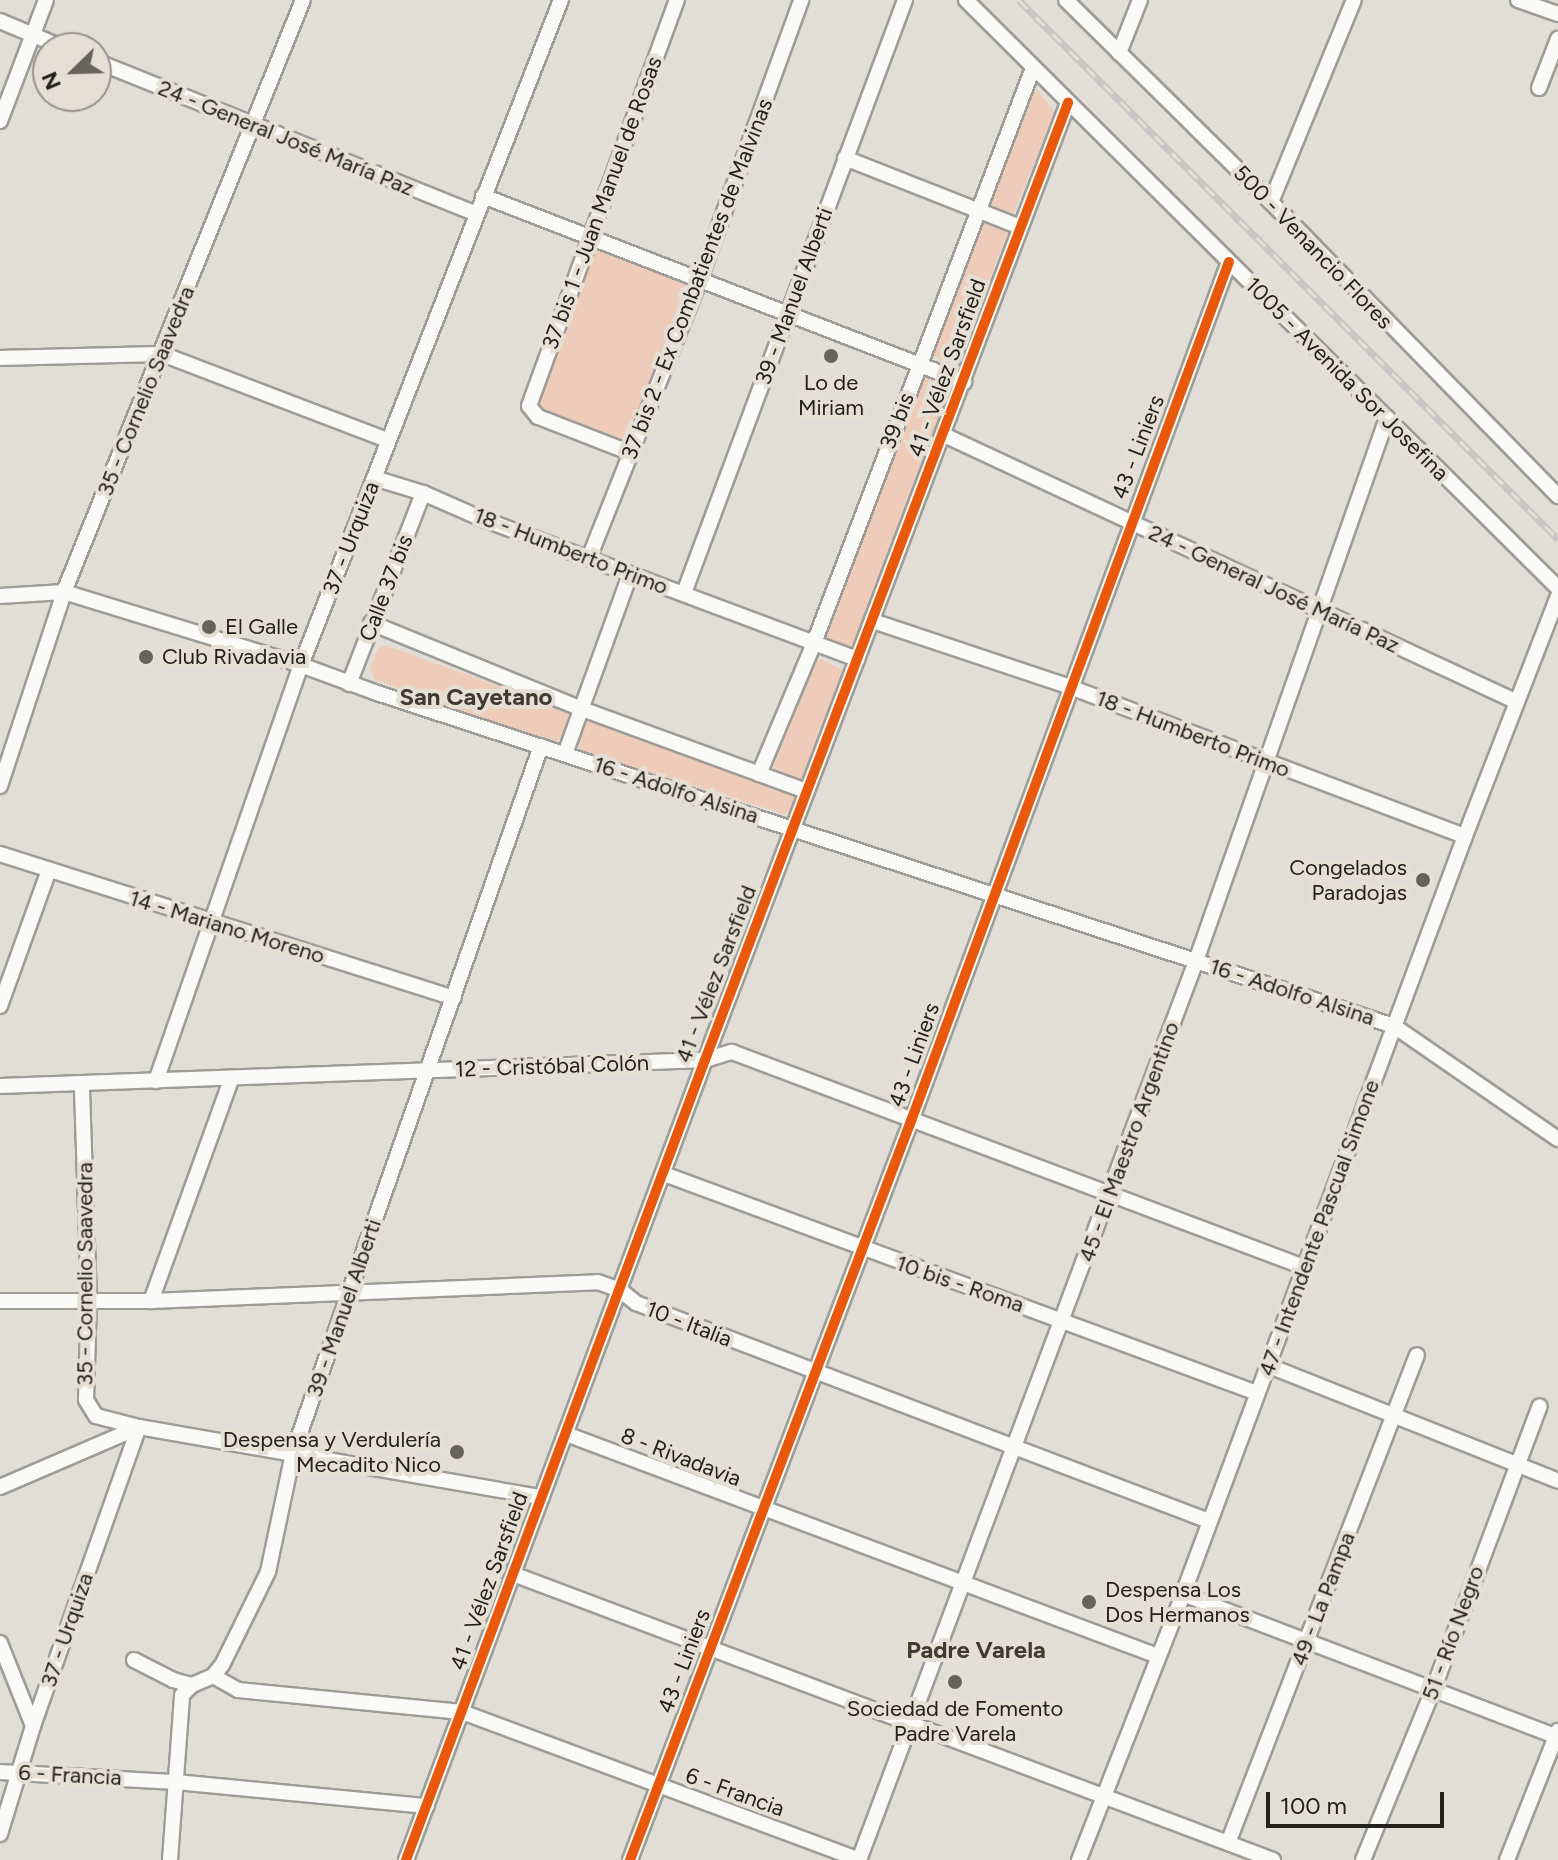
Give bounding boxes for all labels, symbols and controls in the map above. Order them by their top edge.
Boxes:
north arrow [32,32,112,112]
street label: 37 bis 1 - Juan Manuel de Rosas [537,53,667,353]
text: N [36,68,67,94]
street label: 24 - General José María Paz [154,75,418,201]
street label: 37 bis 2 - Ex Combatientes de Malvinas [616,95,778,463]
street label: 500 - Venancio Flores [1228,160,1398,334]
street label: 39 - Manuel Alberti [750,204,838,388]
street label: 1005 - Avenida Sor Josefina [1240,272,1454,486]
street label: 41 - Vélez Sarsfield [903,275,991,461]
street label: 35 - Cornelio Saavedra [92,282,200,500]
marker: Lo de Miriam [822,347,840,365]
place label: Lo de Miriam [798,369,864,420]
street label: 39 bis [874,389,920,453]
street label: 43 - Liniers [1106,391,1170,503]
street label: 37 - Urquiza [317,478,385,598]
street label: 18 - Humberto Primo [470,502,672,600]
street label: 24 - General José María Paz [1145,519,1403,659]
street label: Calle 37 bis [354,531,418,645]
place label: El Galle [225,614,298,640]
marker: El Galle [200,618,218,636]
place label: Club Rivadavia [162,644,306,670]
marker: Club Rivadavia [137,648,155,666]
district label: San Cayetano [399,683,553,711]
street label: 18 - Humberto Primo [1092,685,1294,783]
street label: 16 - Adolfo Alsina [590,751,762,829]
place label: Congelados Paradojas [1289,854,1407,906]
marker: Congelados Paradojas [1414,871,1432,889]
street label: 41 - Vélez Sarsfield [670,882,762,1066]
street label: 14 - Mariano Moreno [126,885,328,969]
street label: 16 - Adolfo Alsina [1206,953,1378,1031]
street label: 43 - Liniers [883,999,945,1111]
street label: 45 - El Maestro Argentino [1073,1018,1185,1266]
street label: 12 - Cristóbal Colón [455,1049,649,1083]
street label: 47 - Intendente Pascual Simone [1253,1076,1385,1380]
street label: 35 - Cornelio Saavedra [72,1162,98,1386]
street label: 39 - Manuel Alberti [301,1215,387,1401]
street label: 10 bis - Roma [893,1250,1027,1318]
street label: 10 - Italia [642,1296,736,1352]
street label: 8 - Rivadavia [617,1422,745,1492]
place label: Despensa y Verdulería Mecadito Nico [223,1426,441,1478]
marker: Despensa y Verdulería Mecadito Nico [448,1443,466,1461]
street label: 41 - Vélez Sarsfield [445,1488,533,1674]
street label: 49 - La Pampa [1285,1528,1361,1670]
street label: 51 - Río Negro [1416,1562,1490,1704]
street label: 37 - Urquiza [35,1569,99,1691]
place label: Despensa Los Dos Hermanos [1105,1576,1250,1628]
marker: Despensa Los Dos Hermanos [1080,1593,1098,1611]
street label: 43 - Liniers [652,1605,716,1717]
district label: Padre Varela [906,1636,1046,1664]
marker: Sociedad de Fomento Padre Varela [946,1673,964,1691]
place label: Sociedad de Fomento Padre Varela [847,1695,1063,1746]
street label: 6 - Francia [18,1759,122,1791]
street label: 6 - Francia [682,1762,788,1822]
scale bar [1270,1776,1448,1826]
text: 100 m [1280,1791,1347,1820]

